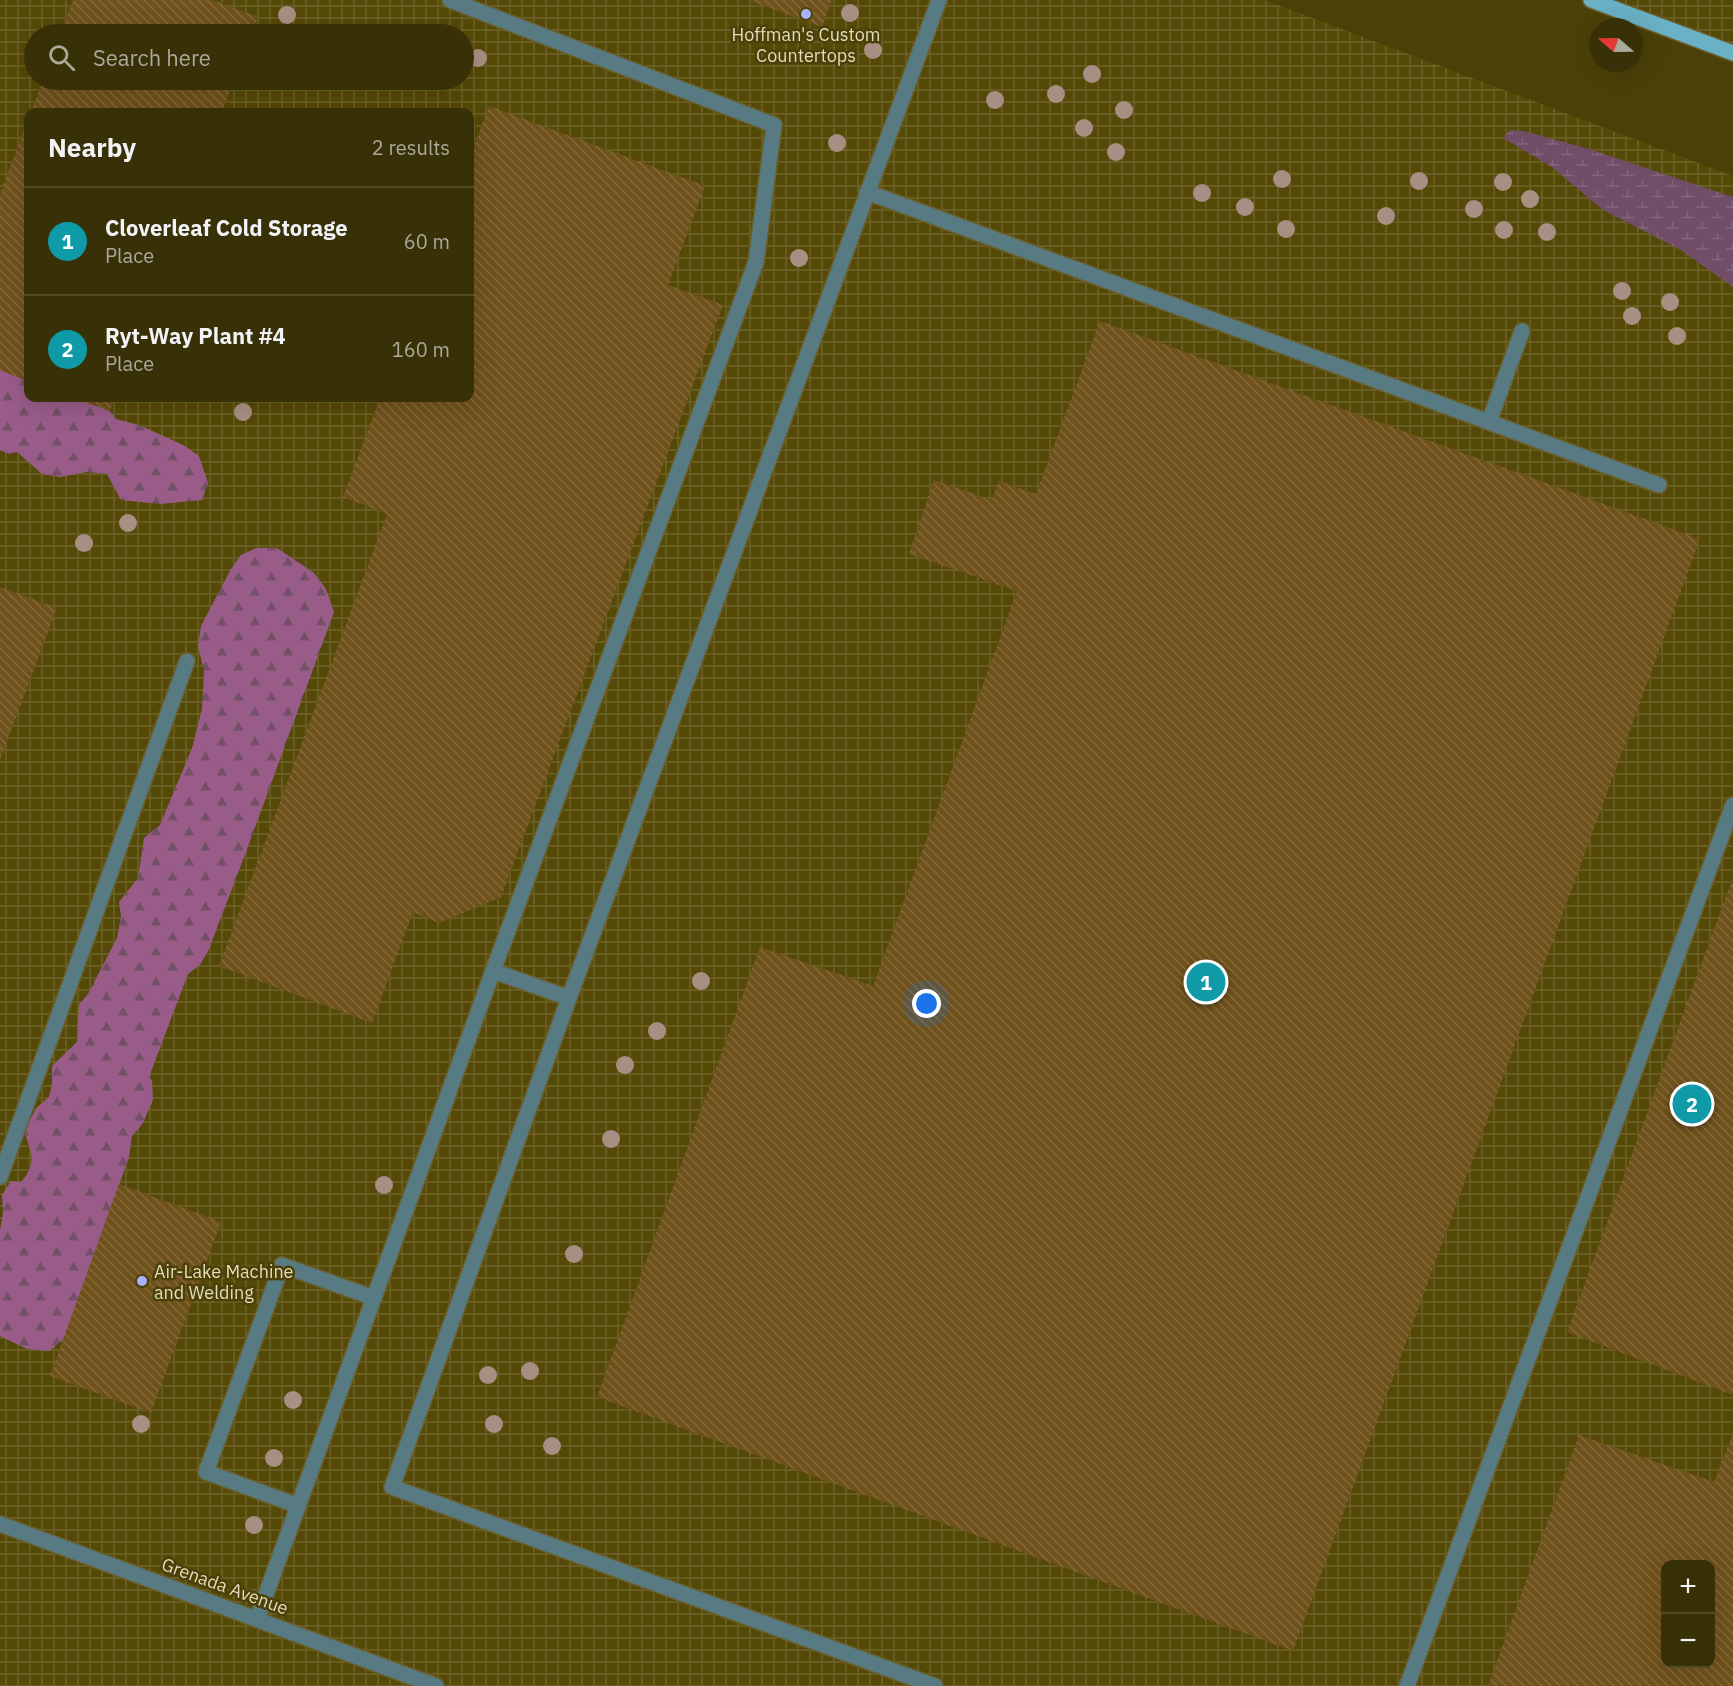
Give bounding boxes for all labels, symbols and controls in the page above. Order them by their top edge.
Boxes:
marker: Hoffman's Custom Countertops [799,7,813,21]
north arrow [1589,18,1643,72]
place label: Hoffman's Custom Countertops [731,23,881,67]
search box [24,24,474,90]
icon: search [45,41,78,74]
text: Search here [93,43,211,72]
text: Nearby [48,130,136,164]
text: 2 results [372,134,450,161]
text: Cloverleaf Cold Storage [105,213,348,242]
text: 1 [62,228,74,255]
text: 60 m [404,228,450,255]
text: Place [105,242,154,269]
text: Ryt-Way Plant #4 [105,321,286,350]
text: 2 [62,336,74,363]
text: 160 m [392,336,450,363]
text: Place [105,350,154,377]
pin: 1 [1186,960,1226,1004]
your location [912,989,941,1018]
pin: 2 [1672,1082,1712,1126]
place label: Air-Lake Machine and Welding [154,1260,294,1304]
marker: Air-Lake Machine and Welding [135,1274,149,1288]
street label: Grenada Avenue [159,1552,292,1620]
map controls [1661,1560,1715,1668]
button: + [1661,1560,1715,1614]
button: − [1661,1614,1715,1668]

